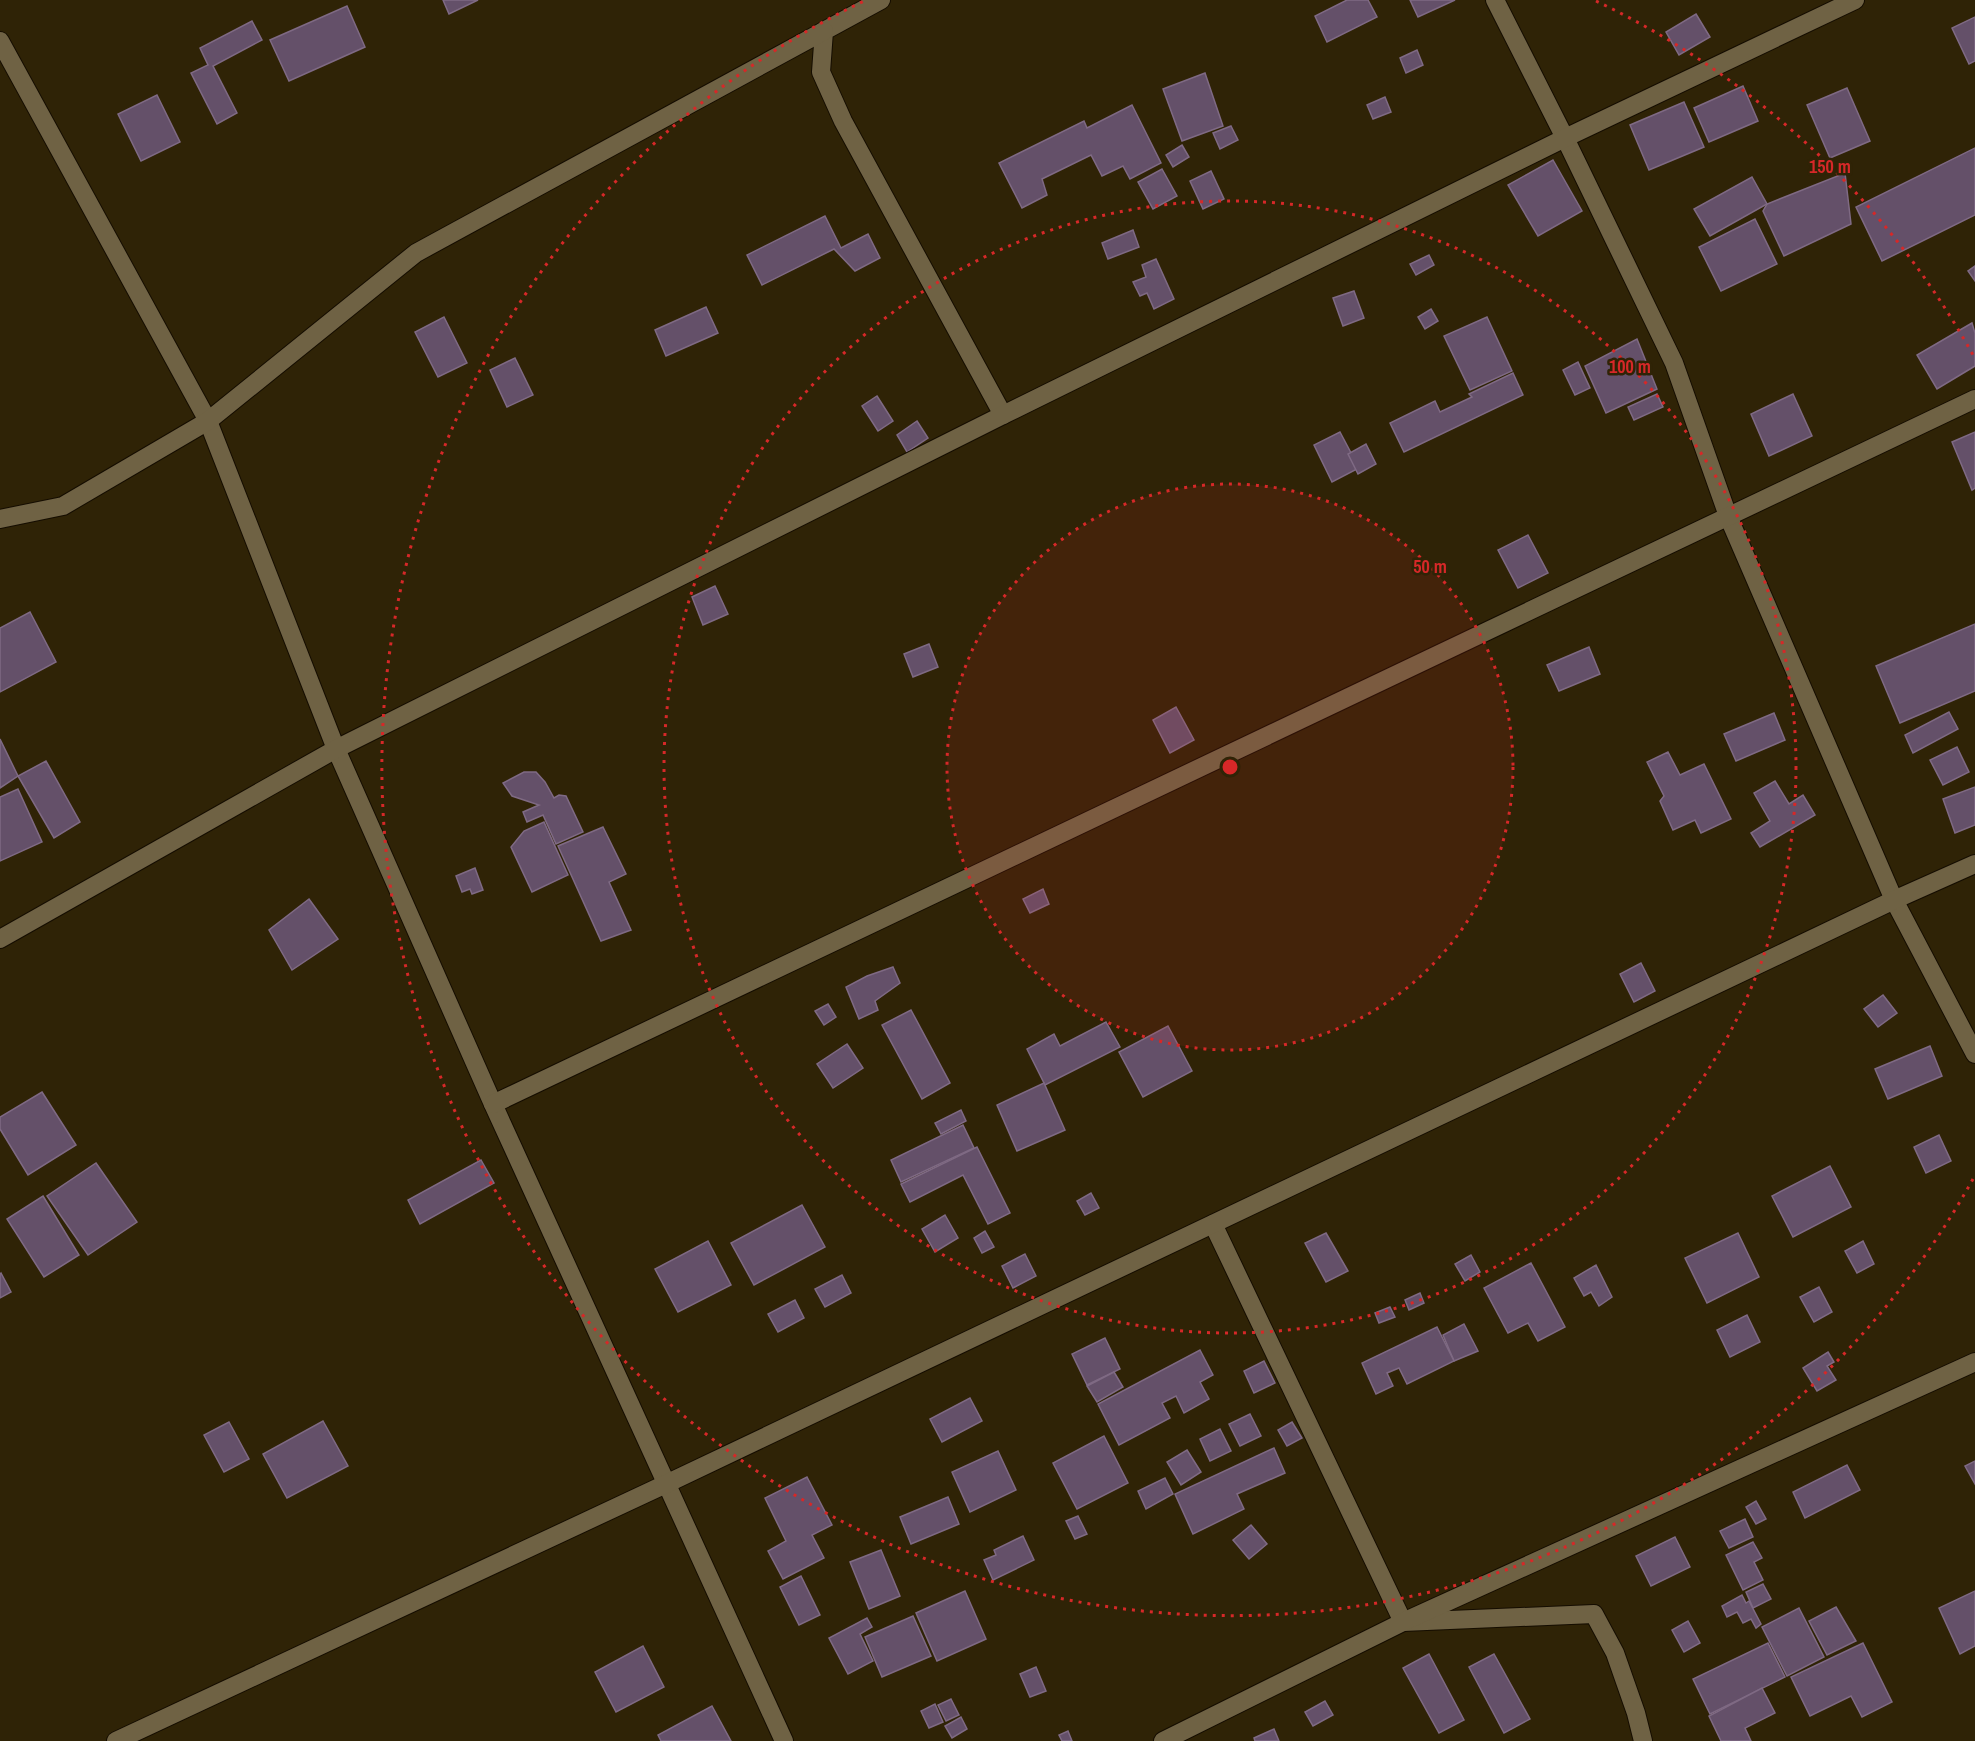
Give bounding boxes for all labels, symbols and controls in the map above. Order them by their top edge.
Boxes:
text: 150 m [1809,154,1851,179]
text: 100 m [1609,354,1651,379]
text: 50 m [1413,554,1447,579]
centre of rings [1220,757,1240,777]

